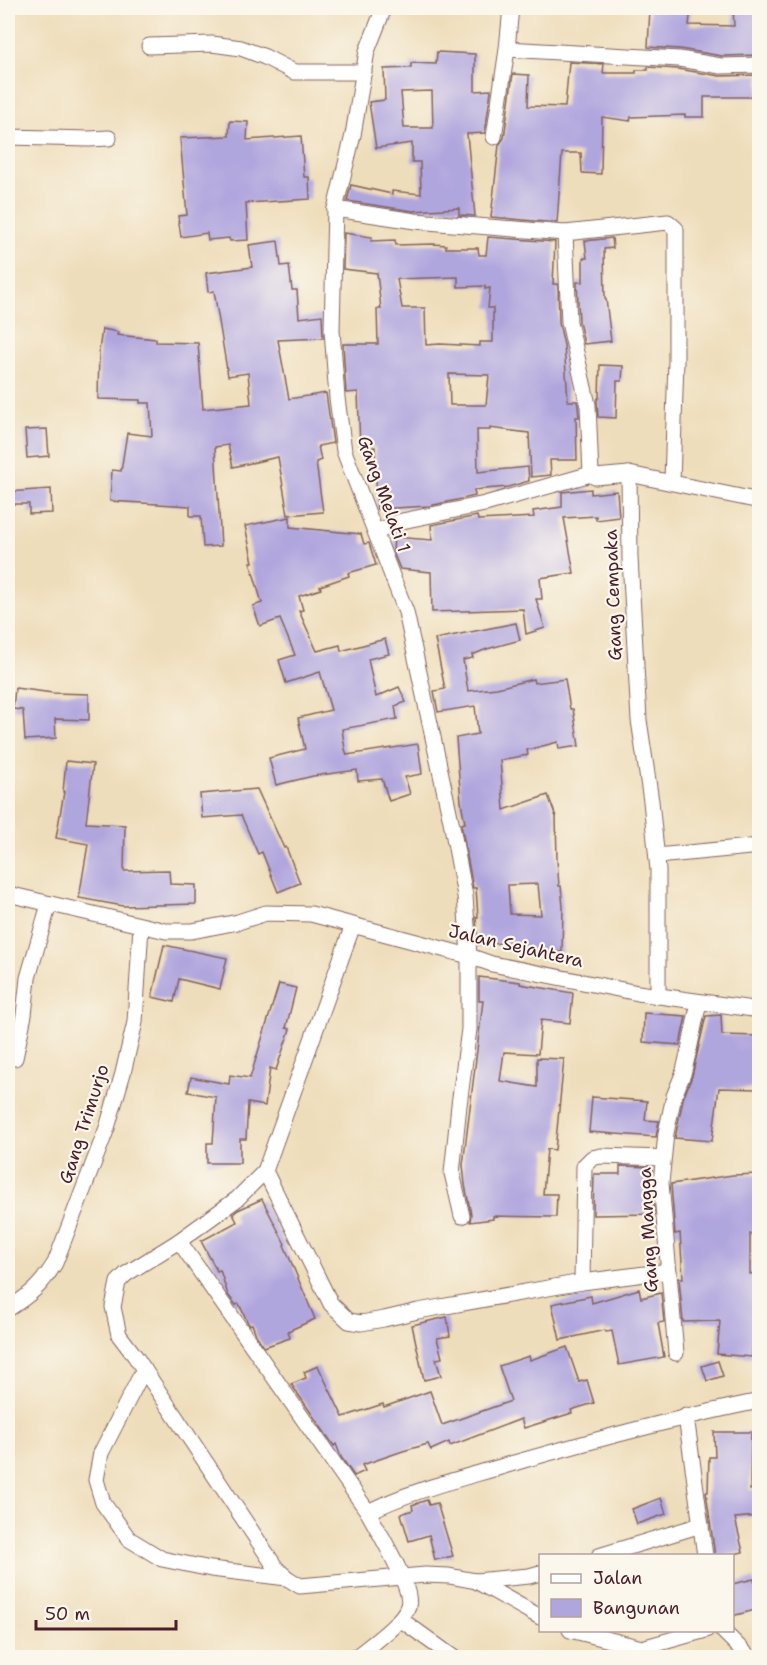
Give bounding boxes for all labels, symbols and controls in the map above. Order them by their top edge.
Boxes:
street label: Gang Melati 1 [352,432,416,556]
street label: Gang Cempaka [599,529,627,661]
street label: Jalan Sejahtera [446,919,586,973]
street label: Gang Trimurjo [53,1061,115,1187]
street label: Gang Mangga [633,1167,663,1293]
legend [539,1554,734,1632]
text: Jalan [593,1566,642,1590]
scale bar [36,1593,176,1631]
text: Bangunan [593,1596,680,1620]
text: 50 m [45,1602,90,1626]

